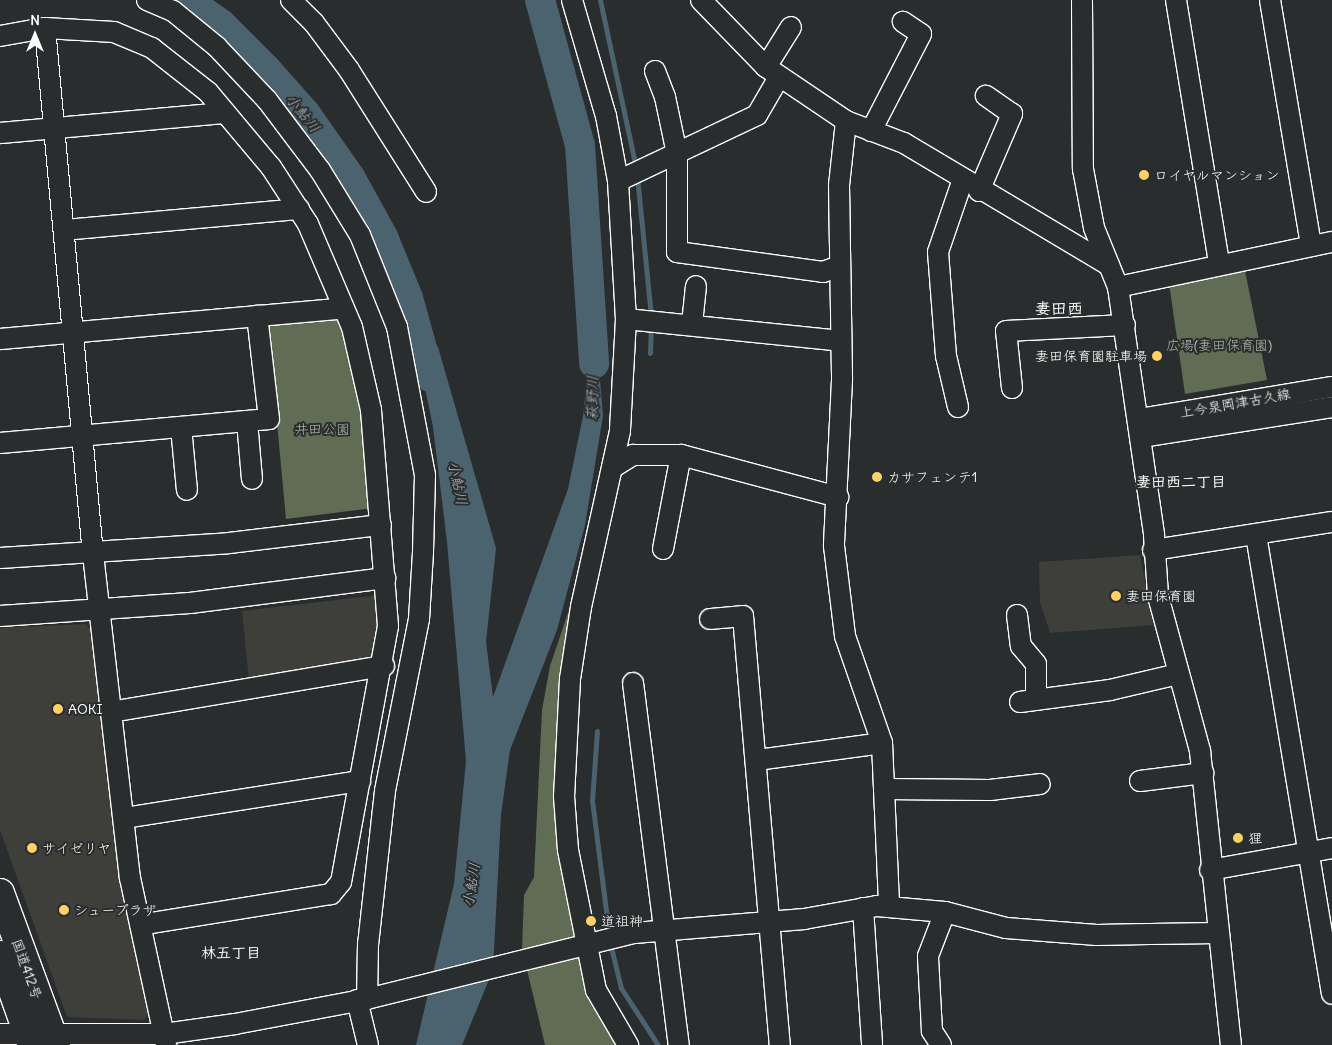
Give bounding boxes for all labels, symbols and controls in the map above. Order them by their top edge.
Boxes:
north arrow [10,10,60,60]
text: N [30,11,40,29]
water label: 小鮎川 [282,90,324,136]
place label: ロイヤルマンション [1154,167,1280,183]
marker: ロイヤルマンション [1138,169,1150,181]
district label: 妻田西 [1035,298,1083,318]
park label: 広場(妻田保育園) [1166,337,1272,353]
place label: 妻田保育園駐車場 [1035,348,1147,364]
marker: 妻田保育園駐車場 [1151,350,1163,362]
water label: 萩野川 [583,375,601,421]
street label: 上今泉岡津古久線 [1178,385,1292,421]
park label: 井田公園 [294,421,350,437]
water label: 小鮎川 [445,459,471,507]
place label: カサフェンテ1 [887,469,977,485]
marker: カサフェンテ1 [871,471,883,483]
district label: 妻田西二丁目 [1136,473,1226,491]
place label: 妻田保育園 [1126,588,1196,604]
marker: 妻田保育園 [1110,590,1122,602]
place label: AOKI [68,701,103,717]
marker: AOKI [52,703,64,715]
place label: 狸 [1248,830,1262,846]
marker: 狸 [1232,832,1244,844]
place label: サイゼリヤ [42,840,112,856]
marker: サイゼリヤ [26,842,38,854]
water label: 小鮎川 [459,861,483,909]
place label: シュープラザ [74,902,158,918]
marker: シュープラザ [58,904,70,916]
place label: 道祖神 [601,913,643,929]
marker: 道祖神 [585,915,597,927]
street label: 国道412号 [8,936,46,1002]
district label: 林五丁目 [201,944,261,962]

